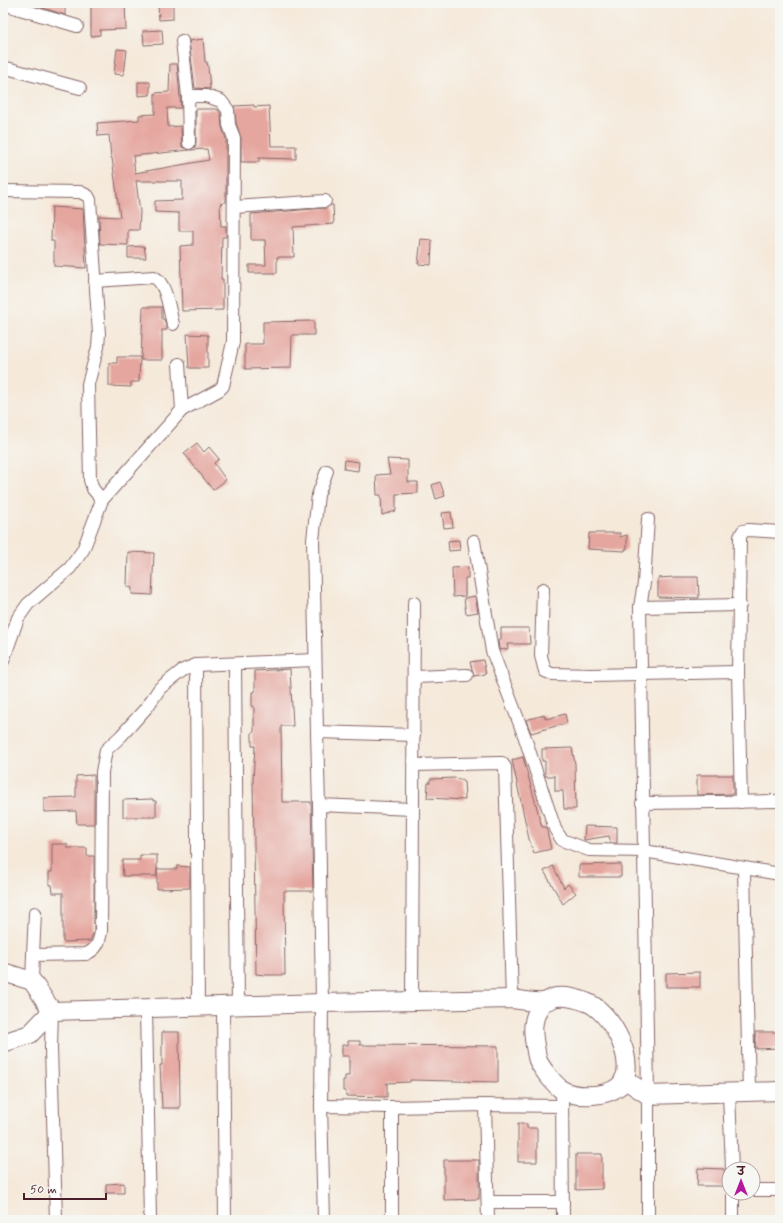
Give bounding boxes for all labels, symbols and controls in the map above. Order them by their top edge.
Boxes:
north arrow [721,1161,761,1201]
text: उ [736,1165,746,1179]
scale bar [24,1175,106,1201]
text: 50 m [30,1182,57,1198]

